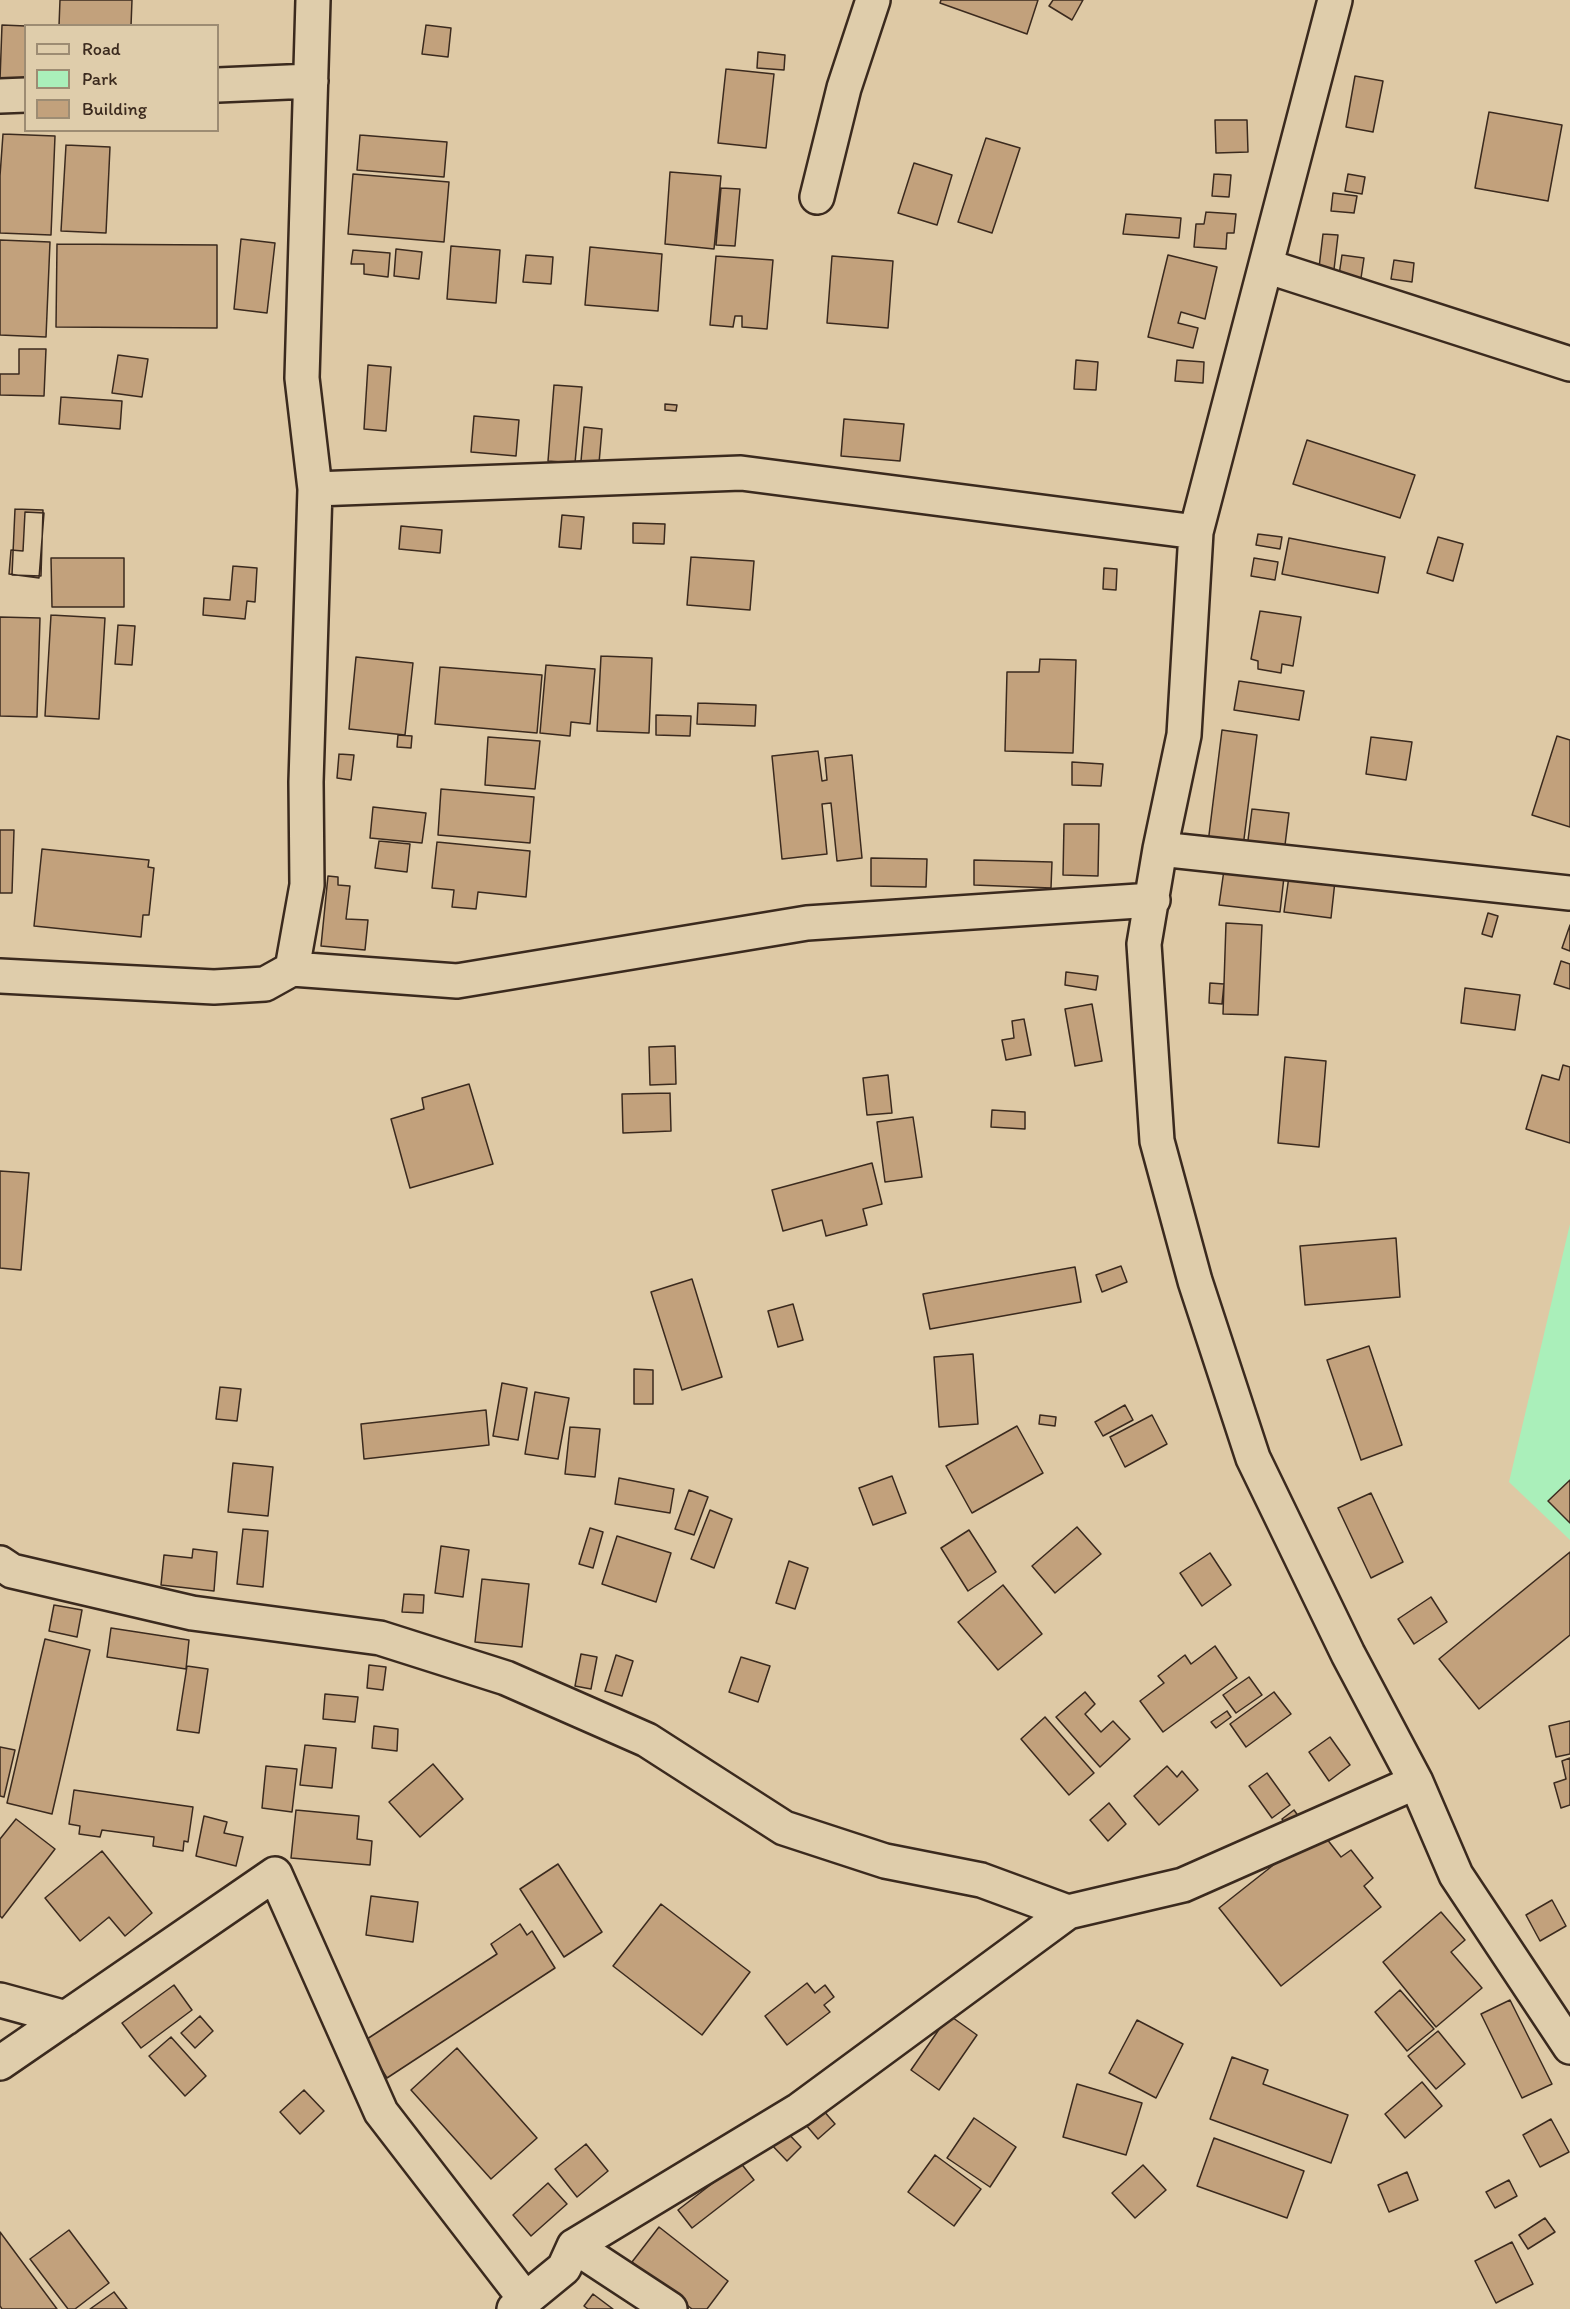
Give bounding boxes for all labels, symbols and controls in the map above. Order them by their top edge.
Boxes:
legend [24,24,219,132]
text: Road [82,38,121,60]
text: Park [82,68,117,90]
text: Building [82,98,147,120]

